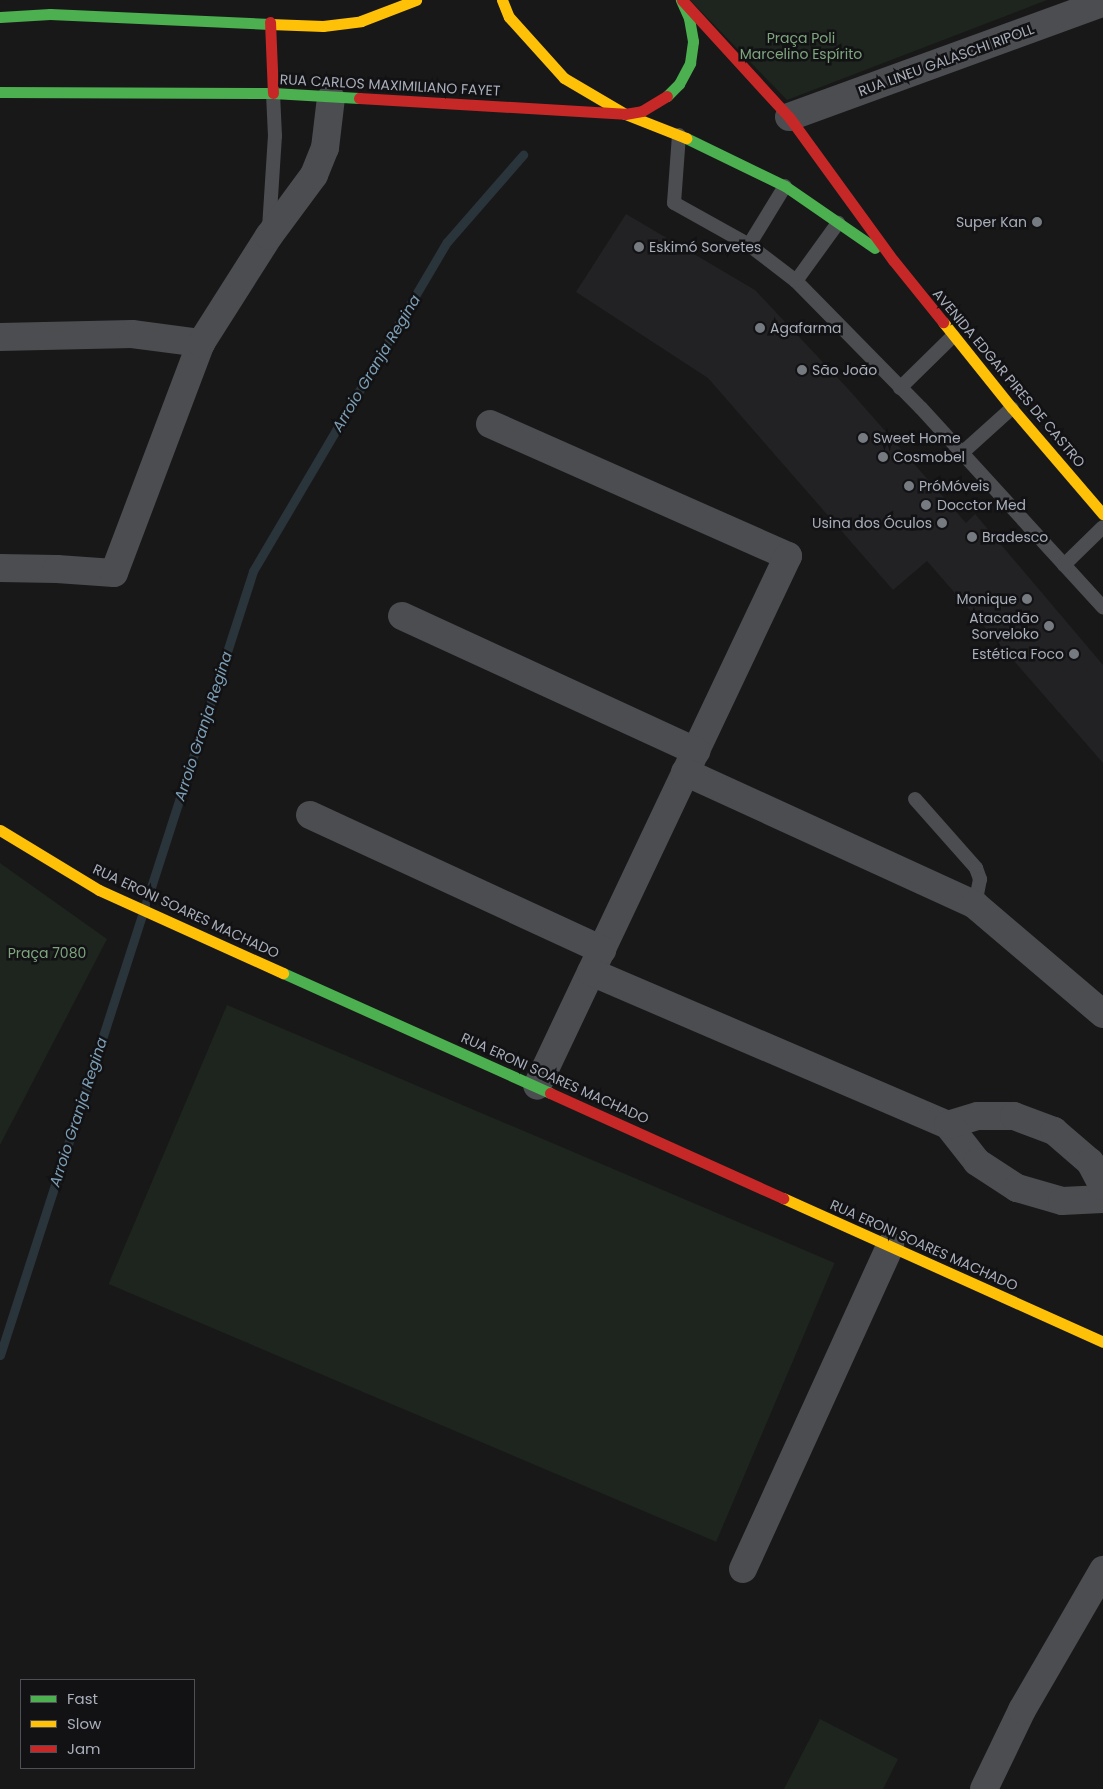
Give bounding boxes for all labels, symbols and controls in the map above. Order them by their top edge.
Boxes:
street label: RUA LINEU GALASCHI RIPOLL [856,20,1036,100]
park label: Praça Poli Marcelino Espírito [740,30,862,62]
street label: RUA CARLOS MAXIMILIANO FAYET [279,71,501,99]
place label: Super Kan [956,214,1027,230]
marker: Super Kan [1031,216,1043,228]
place label: Eskimó Sorvetes [649,239,761,255]
marker: Eskimó Sorvetes [633,241,645,253]
street label: AVENIDA EDGAR PIRES DE CASTRO [929,285,1089,471]
water label: Arroio Granja Regina [328,292,424,434]
place label: Agafarma [770,320,842,336]
marker: Agafarma [754,322,766,334]
place label: São João [812,362,877,378]
marker: São João [796,364,808,376]
place label: Sweet Home [873,430,961,446]
marker: Sweet Home [857,432,869,444]
place label: Cosmobel [893,449,965,465]
marker: Cosmobel [877,451,889,463]
place label: PróMóveis [919,478,990,494]
marker: PróMóveis [903,480,915,492]
place label: Docctor Med [937,497,1026,513]
marker: Docctor Med [919,498,933,512]
place label: Usina dos Óculos [812,515,932,531]
marker: Usina dos Óculos [936,517,948,529]
place label: Bradesco [982,529,1048,545]
marker: Bradesco [966,531,978,543]
place label: Monique [956,591,1017,607]
marker: Monique [1021,593,1033,605]
place label: Atacadão Sorveloko [969,610,1039,642]
marker: Atacadão Sorveloko [1043,620,1055,632]
place label: Estética Foco [972,646,1064,662]
marker: Estética Foco [1068,648,1080,660]
water label: Arroio Granja Regina [170,649,236,803]
street label: RUA ERONI SOARES MACHADO [90,860,282,962]
park label: Praça 7080 [8,945,86,961]
street label: RUA ERONI SOARES MACHADO [459,1029,651,1127]
water label: Arroio Granja Regina [45,1035,111,1189]
street label: RUA ERONI SOARES MACHADO [828,1196,1020,1294]
legend [20,1679,195,1769]
text: Fast [67,1688,98,1709]
text: Slow [67,1713,101,1734]
text: Jam [67,1738,101,1759]

